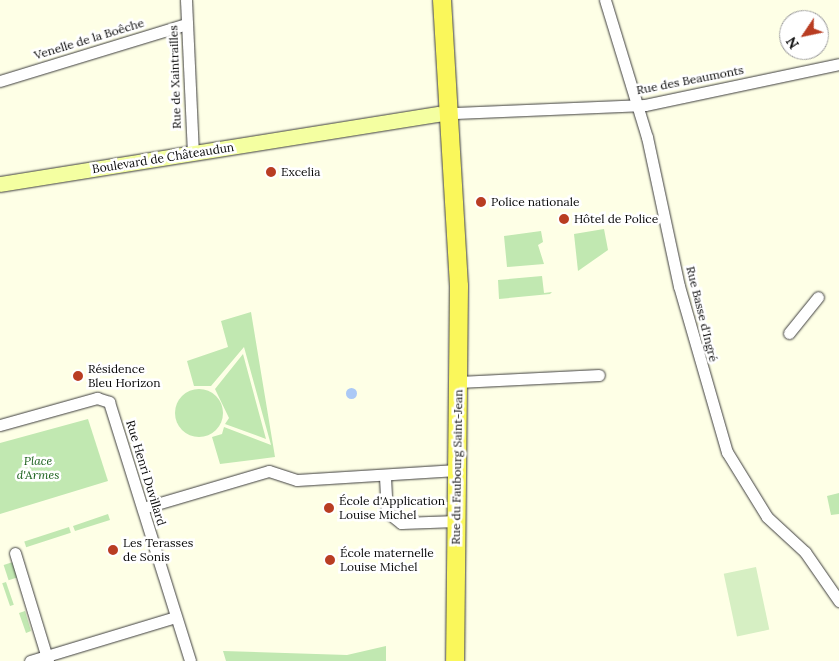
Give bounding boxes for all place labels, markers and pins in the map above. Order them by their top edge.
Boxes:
place label: Excelia [281,165,320,179]
marker: Excelia [265,166,277,178]
place label: Police nationale [491,195,579,209]
marker: Police nationale [475,196,487,208]
place label: Hôtel de Police [574,212,658,226]
marker: Hôtel de Police [558,213,570,225]
place label: Résidence Bleu Horizon [88,362,160,390]
marker: Résidence Bleu Horizon [72,370,84,382]
place label: École d'Application Louise Michel [339,494,445,522]
marker: École d'Application Louise Michel [323,502,335,514]
place label: Les Terasses de Sonis [123,536,193,564]
marker: Les Terasses de Sonis [107,544,119,556]
place label: École maternelle Louise Michel [340,546,434,574]
marker: École maternelle Louise Michel [324,554,336,566]

